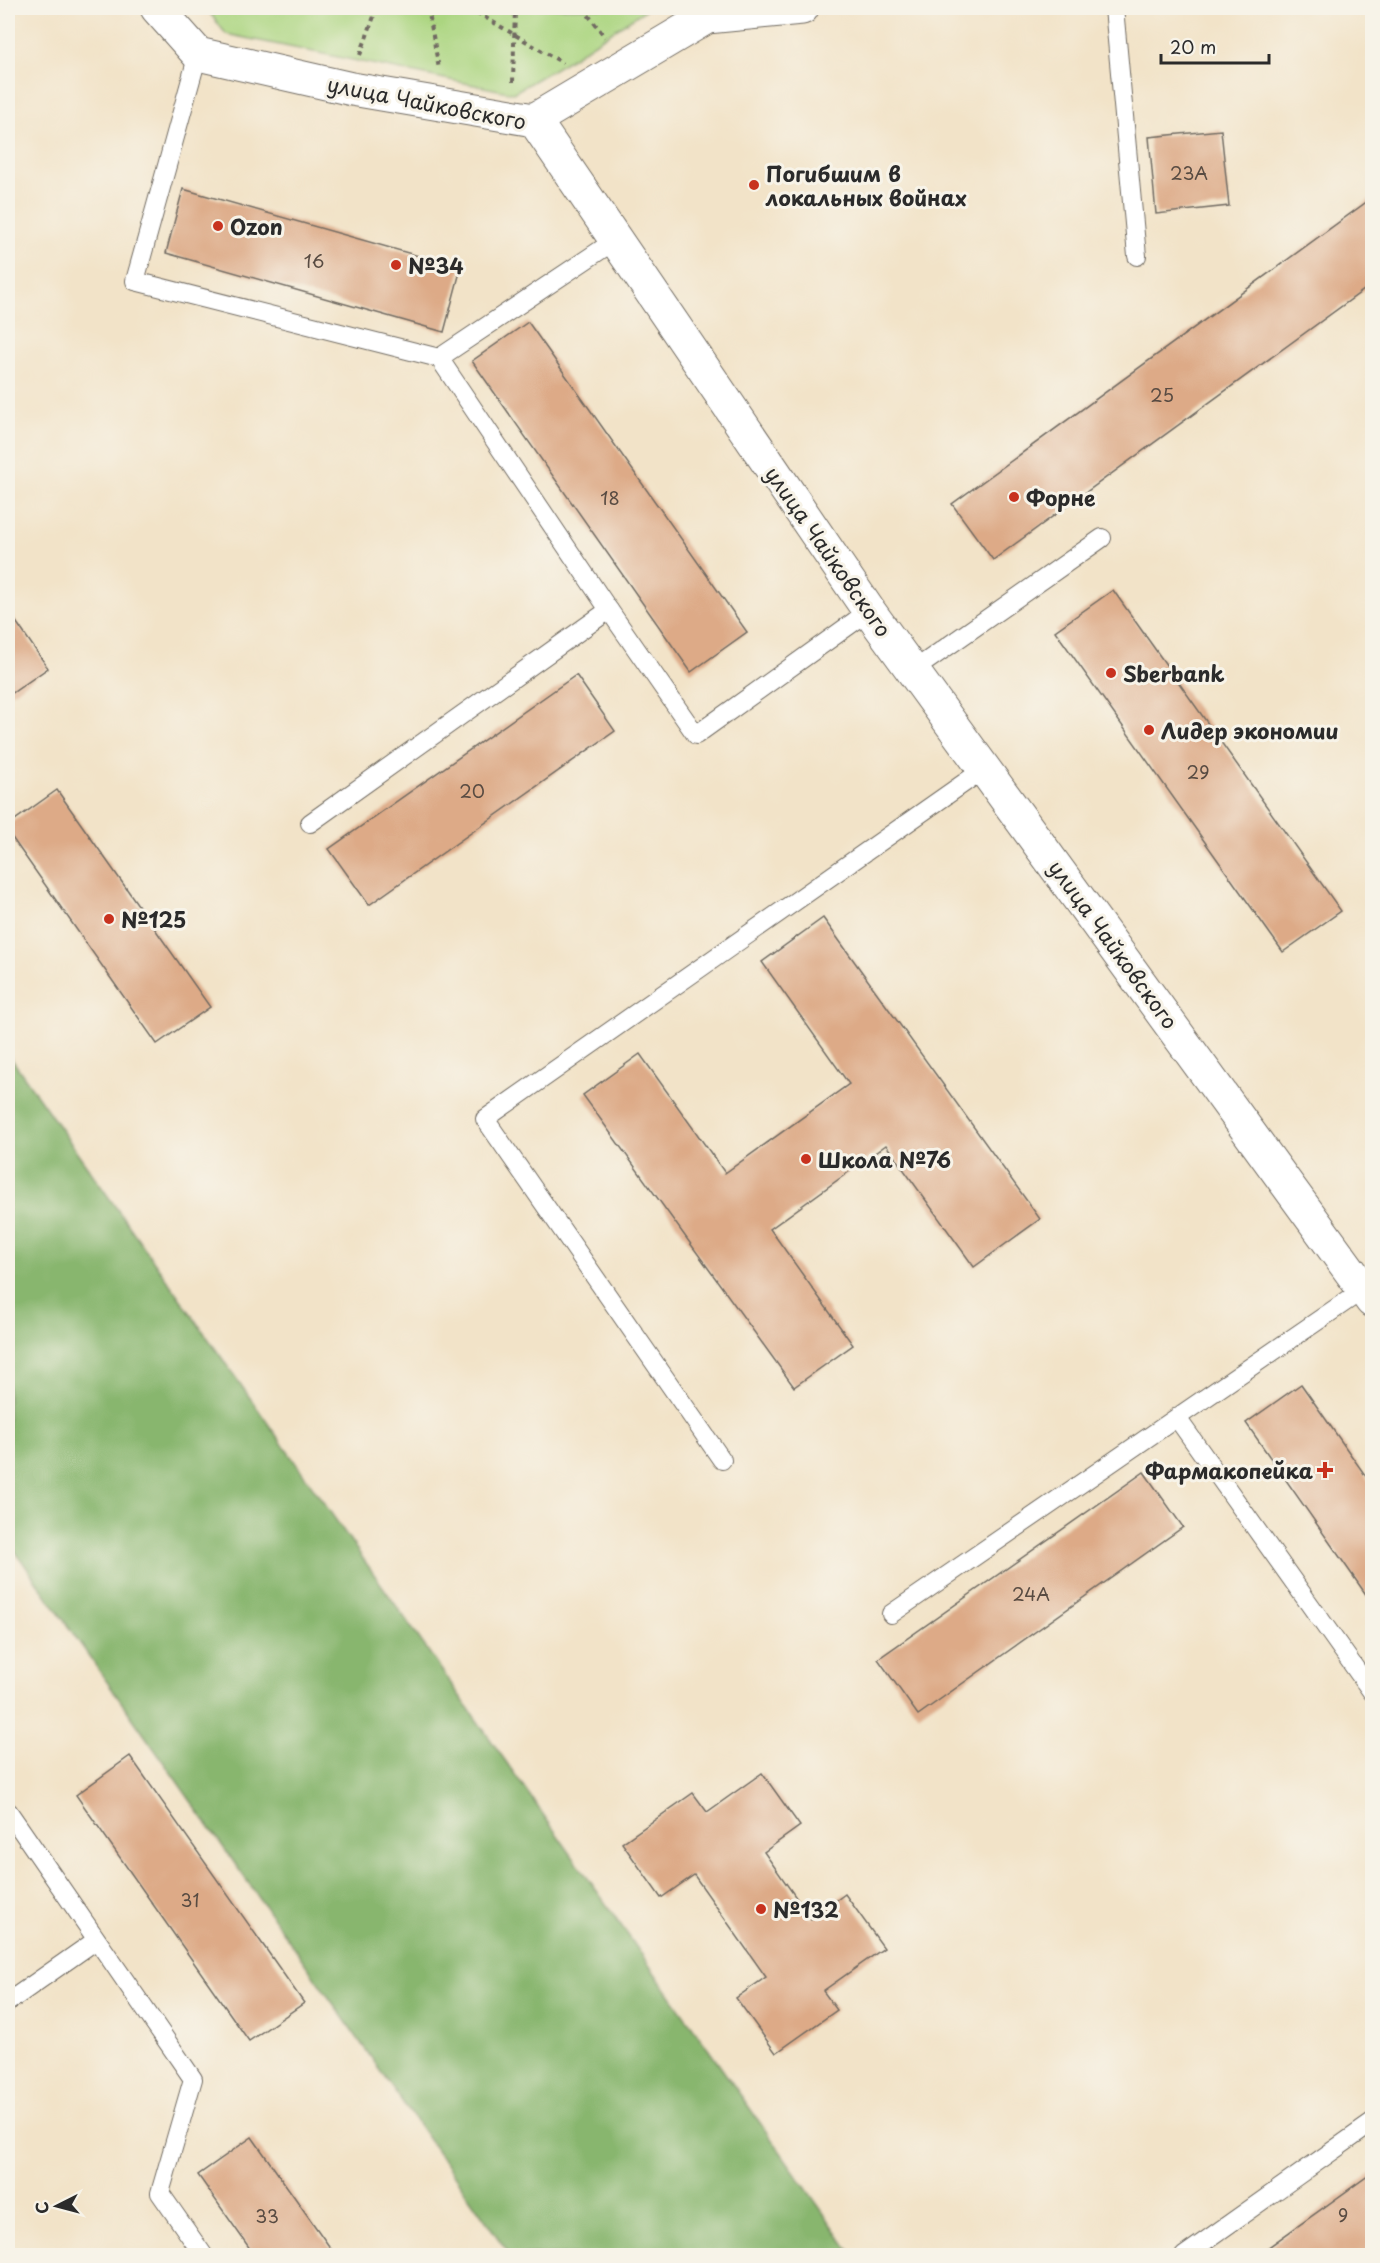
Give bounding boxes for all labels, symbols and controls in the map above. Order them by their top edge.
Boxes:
scale bar [1161,27,1269,65]
text: 20 m [1170,33,1216,60]
street label: улица Чайковского [325,67,529,137]
place label: Погибшим в локальных войнах [765,157,967,213]
house number: 23А [1170,159,1208,186]
marker: Погибшим в локальных войнах [747,178,761,192]
place label: Ozon [230,210,283,242]
marker: Ozon [211,219,225,233]
house number: 16 [304,247,324,274]
place label: №34 [408,249,464,281]
marker: №34 [389,258,403,272]
house number: 25 [1150,381,1174,408]
street label: улица Чайковского [758,459,900,643]
place label: Форне [1026,481,1096,513]
house number: 18 [600,484,620,511]
marker: Форне [1007,490,1021,504]
place label: Sberbank [1123,657,1225,689]
marker: Sberbank [1104,666,1118,680]
place label: Лидер экономии [1161,714,1339,746]
marker: Лидер экономии [1142,723,1156,737]
house number: 29 [1187,758,1209,785]
house number: 20 [459,777,485,804]
street label: улица Чайковского [1042,853,1186,1035]
place label: №125 [121,903,187,935]
marker: №125 [102,912,116,926]
place label: Школа №76 [818,1143,951,1175]
marker: Школа №76 [799,1152,813,1166]
place label: Фармакопейка [1145,1454,1313,1486]
marker: Фармакопейка [1318,1463,1332,1477]
house number: 24А [1012,1580,1050,1607]
house number: 31 [181,1886,199,1913]
place label: №132 [773,1893,839,1925]
marker: №132 [754,1902,768,1916]
north arrow [27,2176,87,2236]
text: С [29,2200,54,2215]
house number: 9 [1338,2201,1348,2228]
house number: 33 [255,2202,279,2229]

